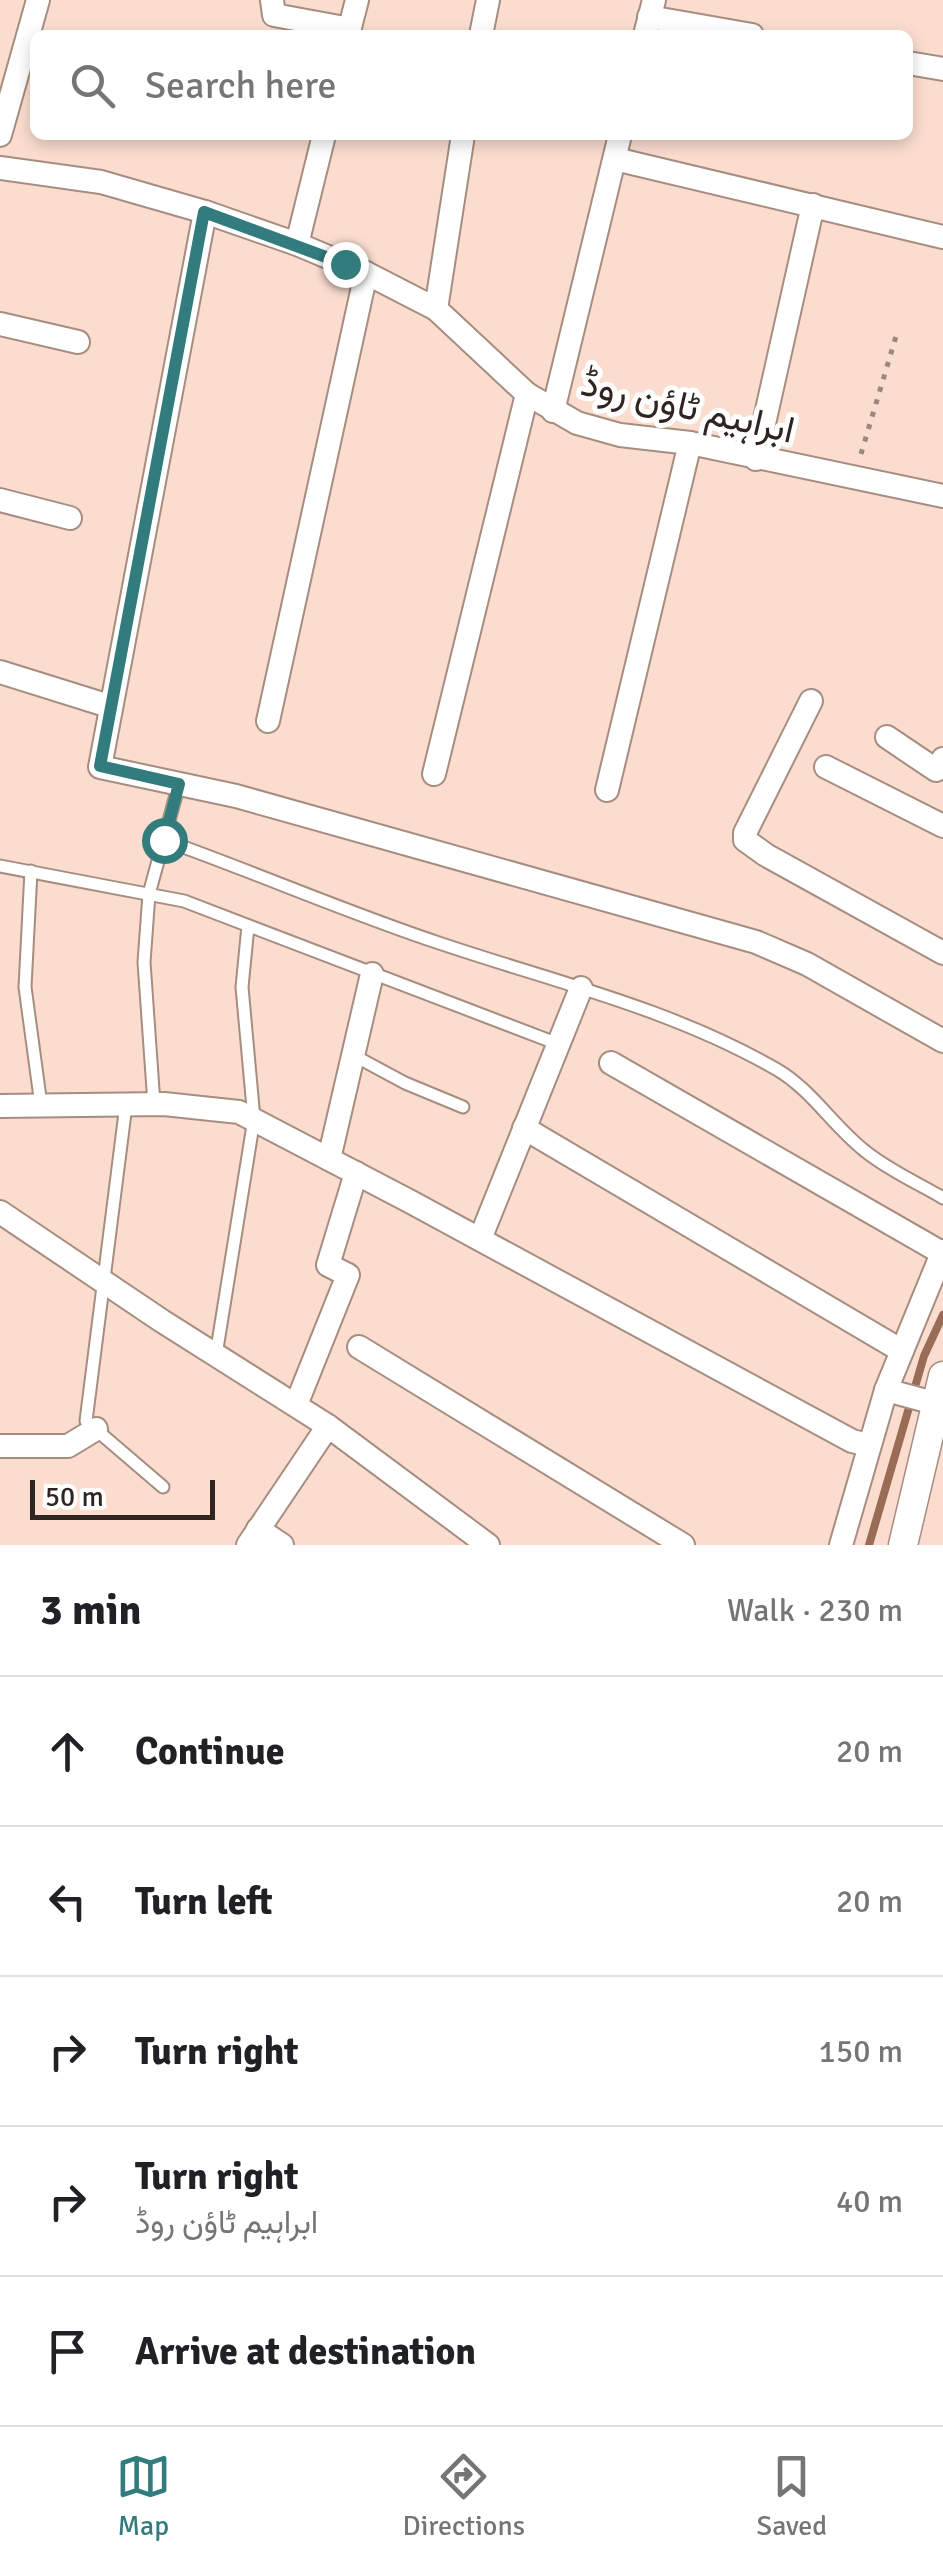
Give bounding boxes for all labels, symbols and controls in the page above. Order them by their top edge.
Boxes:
search box [30,30,913,140]
icon: search [65,58,120,113]
text: Search here [145,62,337,109]
route end [323,242,369,288]
street label: ابراہیم ٹاؤن روڈ [576,359,799,455]
route start [142,818,188,864]
scale bar [30,1475,215,1520]
text: 50 m [45,1480,104,1514]
text: 3 min [40,1585,141,1636]
text: Walk · 230 m [727,1591,903,1630]
icon: ahead [40,1724,95,1779]
text: Continue [135,1728,285,1775]
text: 20 m [836,1732,903,1771]
icon: left [40,1874,95,1929]
text: Turn left [135,1878,273,1925]
text: 20 m [836,1882,903,1921]
icon: right [40,2024,95,2079]
text: Turn right [135,2028,299,2075]
text: 150 m [819,2032,903,2071]
text: Turn right [135,2153,299,2200]
icon: right [40,2174,95,2229]
text: 40 m [836,2182,903,2221]
text: ابراہیم ٹاؤن روڈ [135,2203,318,2242]
icon: arrive [40,2324,95,2379]
text: Arrive at destination [135,2328,476,2375]
tab: Map [116,2449,171,2543]
tab: Directions [403,2449,525,2543]
tab: Saved [757,2449,827,2543]

